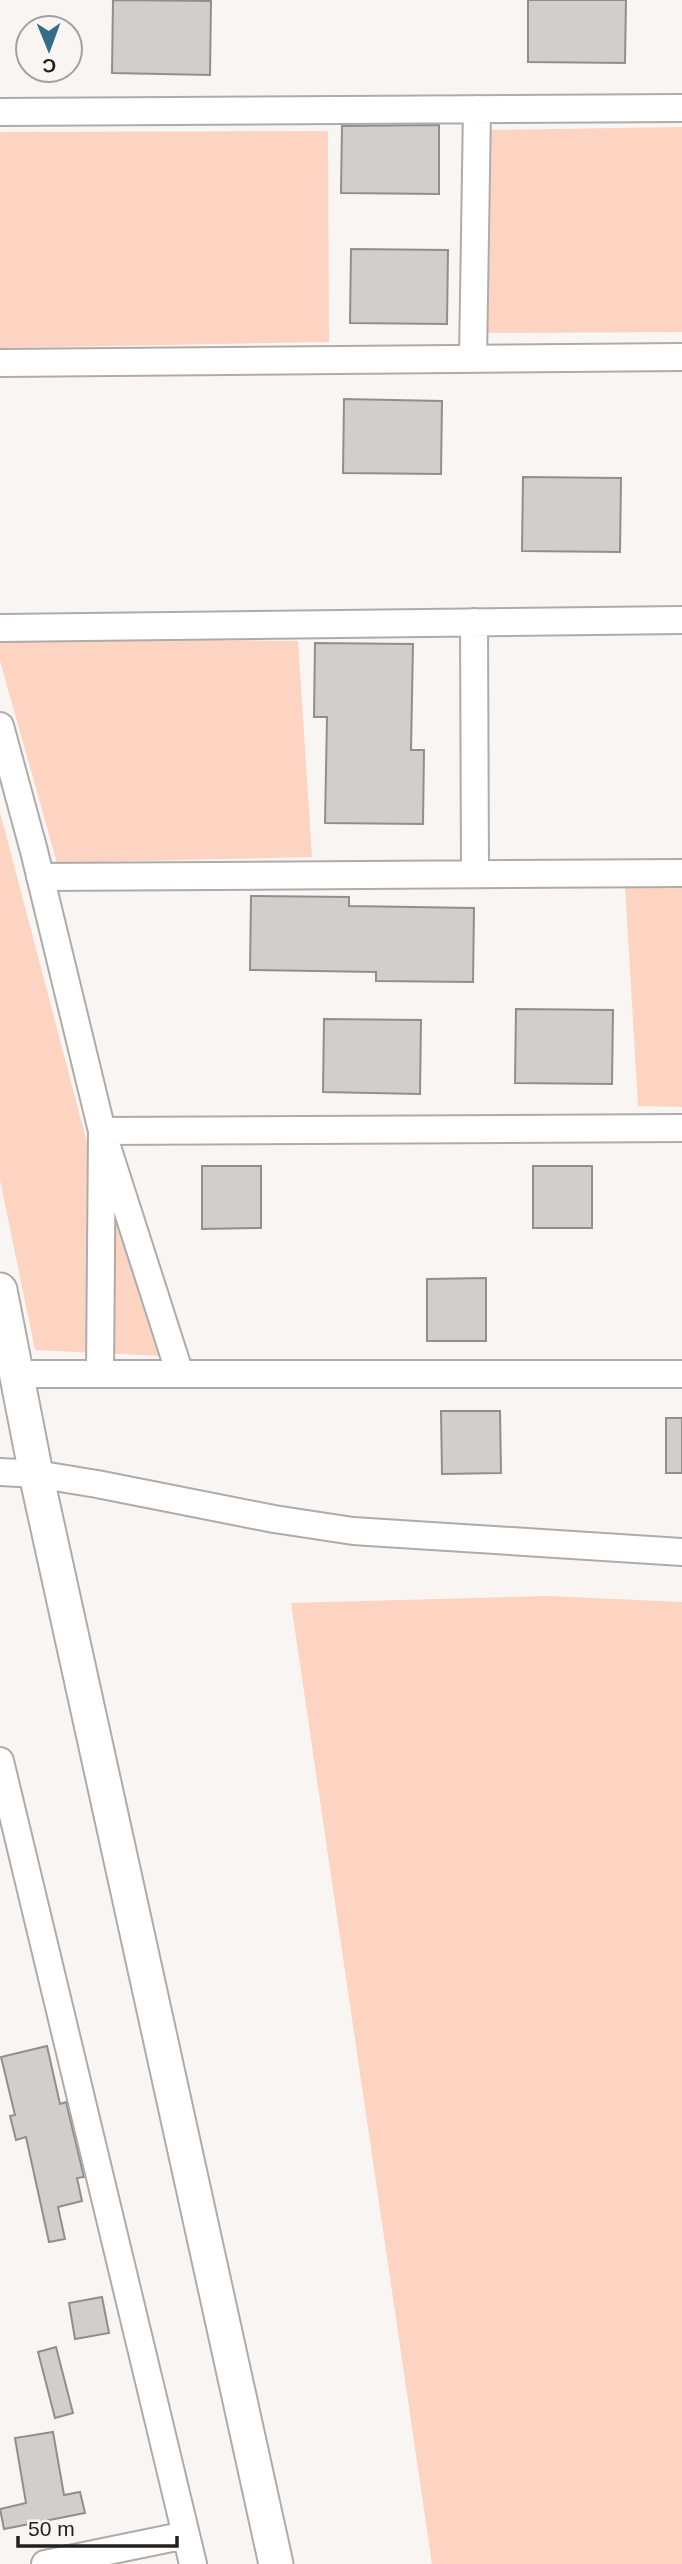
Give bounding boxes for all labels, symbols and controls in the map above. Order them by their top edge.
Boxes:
north arrow [14,14,84,84]
text: С [42,55,56,76]
scale bar [18,2504,177,2548]
text: 50 m [28,2517,75,2540]

